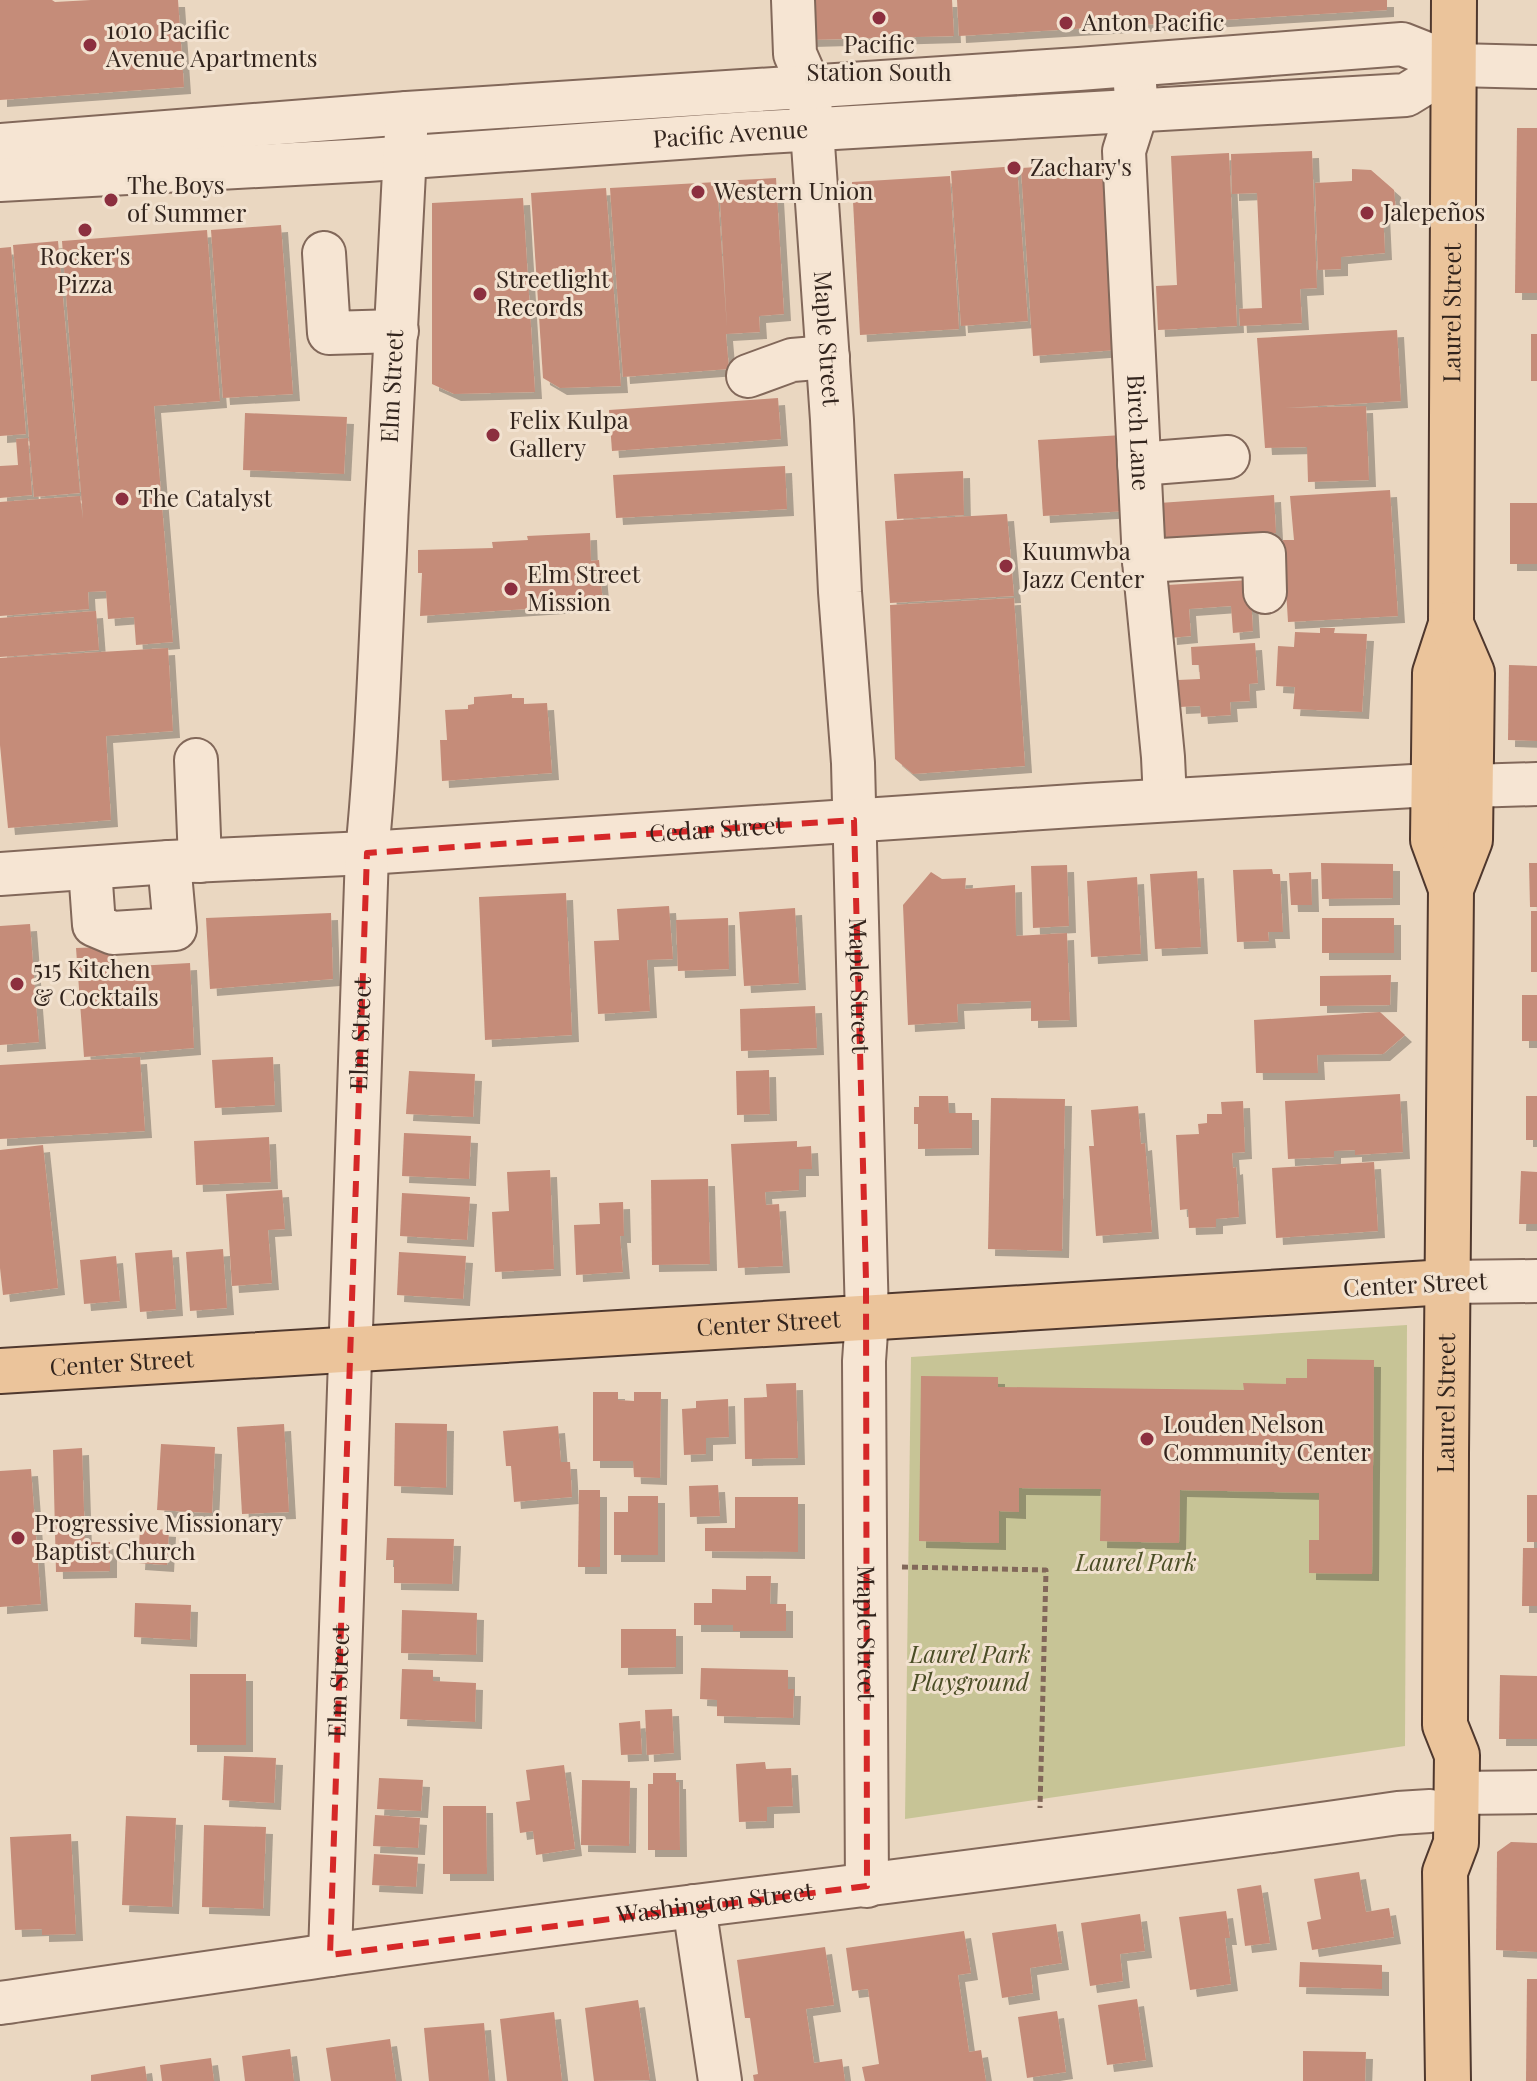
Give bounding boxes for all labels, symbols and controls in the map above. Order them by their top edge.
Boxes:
place label: Anton Pacific [1081,5,1225,37]
marker: Pacific Station South [870,9,888,27]
place label: 1010 Pacific Avenue Apartments [105,13,318,73]
marker: Anton Pacific [1057,14,1075,32]
place label: Pacific Station South [806,27,952,87]
marker: 1010 Pacific Avenue Apartments [81,36,99,54]
street label: Pacific Avenue [652,112,809,154]
place label: Zachary's [1030,150,1132,182]
marker: Zachary's [1005,159,1023,177]
place label: The Boys of Summer [127,168,247,228]
place label: Western Union [713,174,873,206]
marker: Western Union [689,183,707,201]
marker: The Boys of Summer [102,191,120,209]
place label: Jalepeños [1382,195,1485,227]
marker: Jalepeños [1358,204,1376,222]
marker: Rocker's Pizza [76,221,94,239]
place label: Rocker's Pizza [40,239,130,299]
street label: Laurel Street [1434,242,1467,383]
place label: Streetlight Records [496,262,610,322]
street label: Maple Street [808,269,849,408]
marker: Streetlight Records [471,285,489,303]
street label: Elm Street [372,328,409,444]
street label: Birch Lane [1121,374,1159,491]
place label: Felix Kulpa Gallery [509,403,629,463]
marker: Felix Kulpa Gallery [484,426,502,444]
place label: The Catalyst [138,481,272,513]
marker: The Catalyst [113,490,131,508]
place label: Kuumwba Jazz Center [1021,534,1145,594]
place label: Elm Street Mission [527,557,641,617]
marker: Kuumwba Jazz Center [997,557,1015,575]
marker: Elm Street Mission [502,580,520,598]
street label: Cedar Street [648,807,785,848]
street label: Maple Street [843,917,878,1054]
place label: 515 Kitchen & Cocktails [33,952,159,1012]
marker: 515 Kitchen & Cocktails [8,975,26,993]
street label: Elm Street [341,976,377,1091]
street label: Center Street [1342,1263,1488,1303]
street label: Center Street [695,1301,842,1342]
street label: Laurel Street [1428,1333,1461,1473]
street label: Center Street [49,1341,195,1382]
place label: Louden Nelson Community Center [1163,1407,1371,1467]
marker: Louden Nelson Community Center [1138,1430,1156,1448]
place label: Progressive Missionary Baptist Church [34,1506,283,1566]
marker: Progressive Missionary Baptist Church [9,1529,27,1547]
park label: Laurel Park [1074,1545,1197,1577]
street label: Maple Street [851,1565,884,1702]
street label: Elm Street [319,1623,355,1738]
park label: Laurel Park Playground [908,1637,1031,1697]
street label: Washington Street [614,1873,815,1930]

